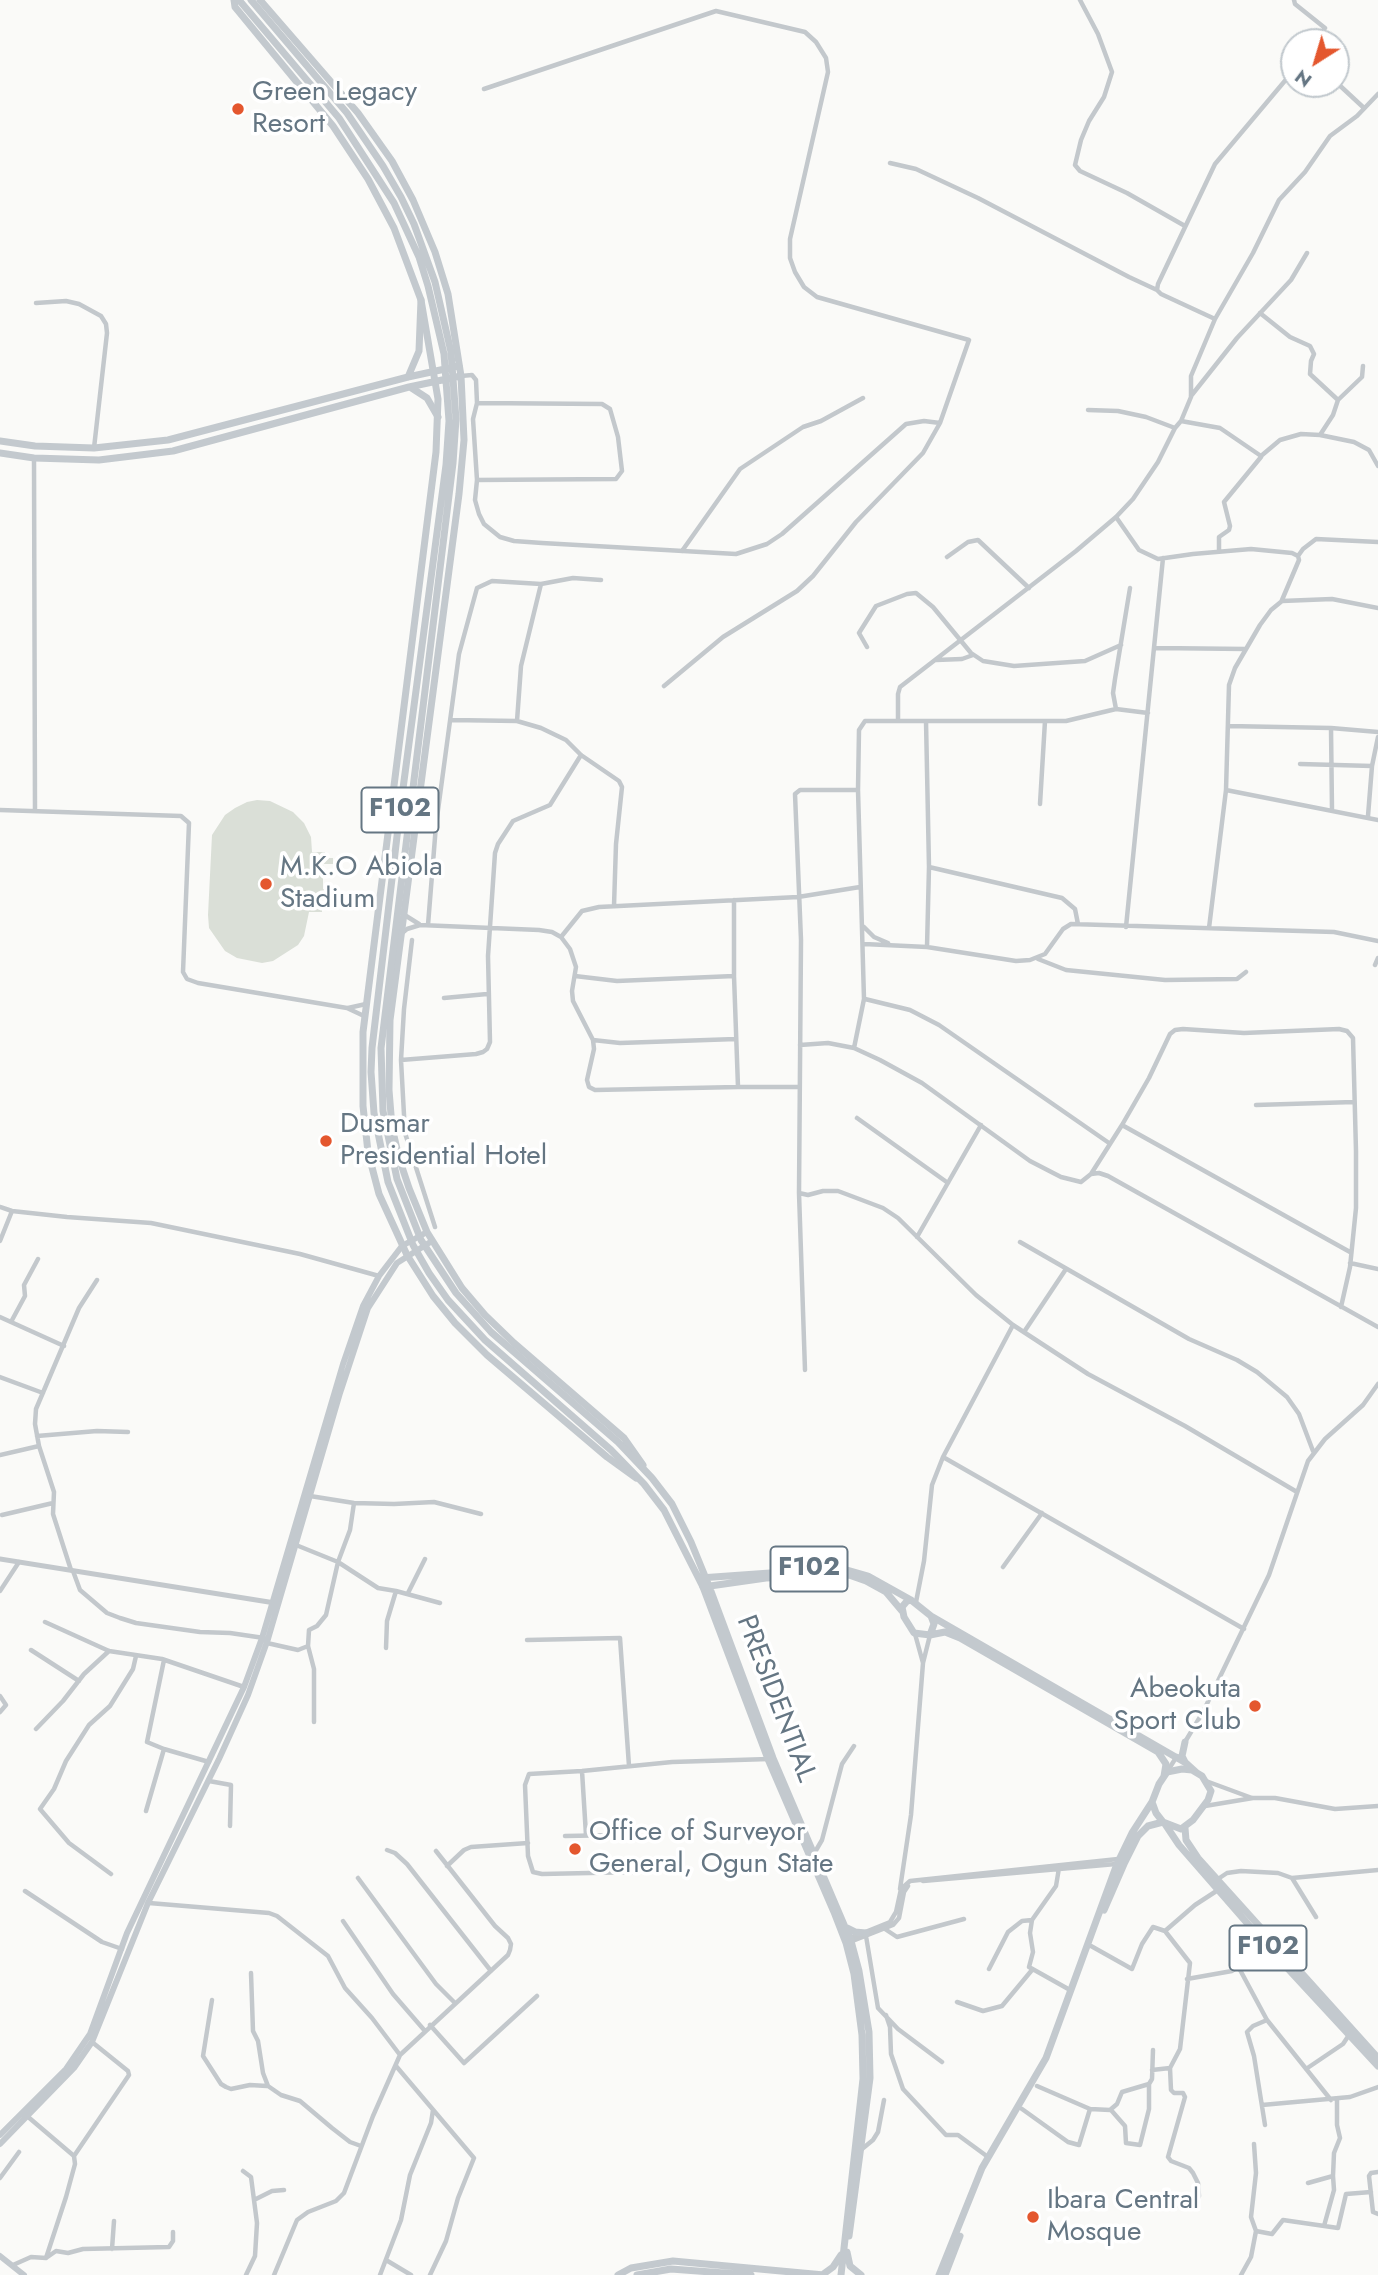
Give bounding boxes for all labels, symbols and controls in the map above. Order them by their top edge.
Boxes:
north arrow [1280,28,1350,98]
text: N [1289,63,1317,94]
place label: Green Legacy Resort [252,76,417,142]
marker: Green Legacy Resort [230,101,246,117]
road number: F102 [362,788,438,832]
place label: M.K.O Abiola Stadium [280,851,443,917]
marker: M.K.O Abiola Stadium [258,876,274,892]
place label: Dusmar Presidential Hotel [340,1108,547,1174]
marker: Dusmar Presidential Hotel [318,1133,334,1149]
road number: F102 [770,1546,848,1592]
street label: PRESIDENTIAL [728,1611,822,1787]
place label: Abeokuta Sport Club [1113,1673,1241,1739]
marker: Abeokuta Sport Club [1247,1698,1263,1714]
place label: Office of Surveyor General, Ogun State [589,1816,833,1882]
marker: Office of Surveyor General, Ogun State [567,1841,583,1857]
road number: F102 [1230,1926,1306,1970]
place label: Ibara Central Mosque [1047,2184,1199,2250]
marker: Ibara Central Mosque [1025,2209,1041,2225]

